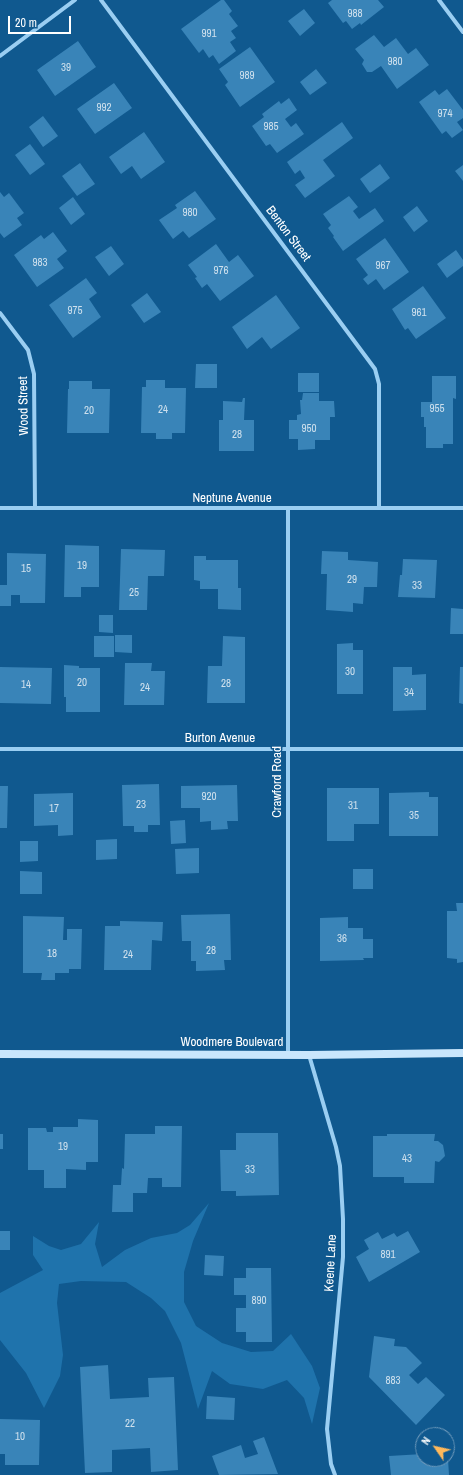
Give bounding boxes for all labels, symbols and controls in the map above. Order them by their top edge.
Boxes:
house number: 988 [347,7,363,21]
scale bar [10,8,73,34]
text: 20 m [15,15,37,31]
house number: 991 [201,27,217,41]
house number: 980 [387,55,403,69]
house number: 39 [61,61,71,75]
house number: 989 [239,69,255,83]
house number: 992 [96,101,112,115]
house number: 974 [437,107,453,121]
house number: 985 [263,120,279,134]
street label: Benton Street [262,203,314,265]
house number: 980 [182,206,198,220]
house number: 983 [32,256,48,270]
house number: 967 [375,259,391,273]
house number: 976 [213,264,229,278]
house number: 975 [67,304,83,318]
house number: 961 [411,306,427,320]
street label: Wood Street [16,376,32,436]
house number: 955 [429,402,445,416]
house number: 24 [158,403,168,417]
house number: 20 [84,404,94,418]
house number: 950 [301,422,317,436]
house number: 28 [232,428,242,442]
street label: Neptune Avenue [192,491,272,507]
house number: 19 [77,559,87,573]
house number: 15 [21,562,31,576]
house number: 29 [347,573,357,587]
house number: 33 [412,579,422,593]
house number: 25 [129,586,139,600]
house number: 30 [345,665,355,679]
house number: 20 [77,676,87,690]
house number: 28 [221,677,231,691]
house number: 14 [21,678,31,692]
house number: 24 [140,681,150,695]
house number: 34 [404,686,414,700]
street label: Burton Avenue [185,731,255,747]
street label: Crawford Road [270,746,286,818]
house number: 920 [201,790,217,804]
house number: 23 [136,798,146,812]
house number: 31 [348,799,358,813]
house number: 17 [49,802,59,816]
house number: 35 [409,809,419,823]
house number: 36 [337,932,347,946]
house number: 28 [206,944,216,958]
house number: 18 [47,947,57,961]
house number: 24 [123,948,133,962]
street label: Woodmere Boulevard [181,1035,283,1051]
house number: 19 [58,1140,68,1154]
house number: 43 [402,1152,412,1166]
house number: 33 [245,1163,255,1177]
street label: Keene Lane [322,1234,340,1292]
house number: 891 [380,1248,396,1262]
house number: 890 [251,1294,267,1308]
house number: 883 [385,1374,401,1388]
house number: 22 [125,1417,135,1431]
north arrow [415,1427,455,1467]
house number: 10 [15,1430,25,1444]
text: N [418,1434,434,1447]

